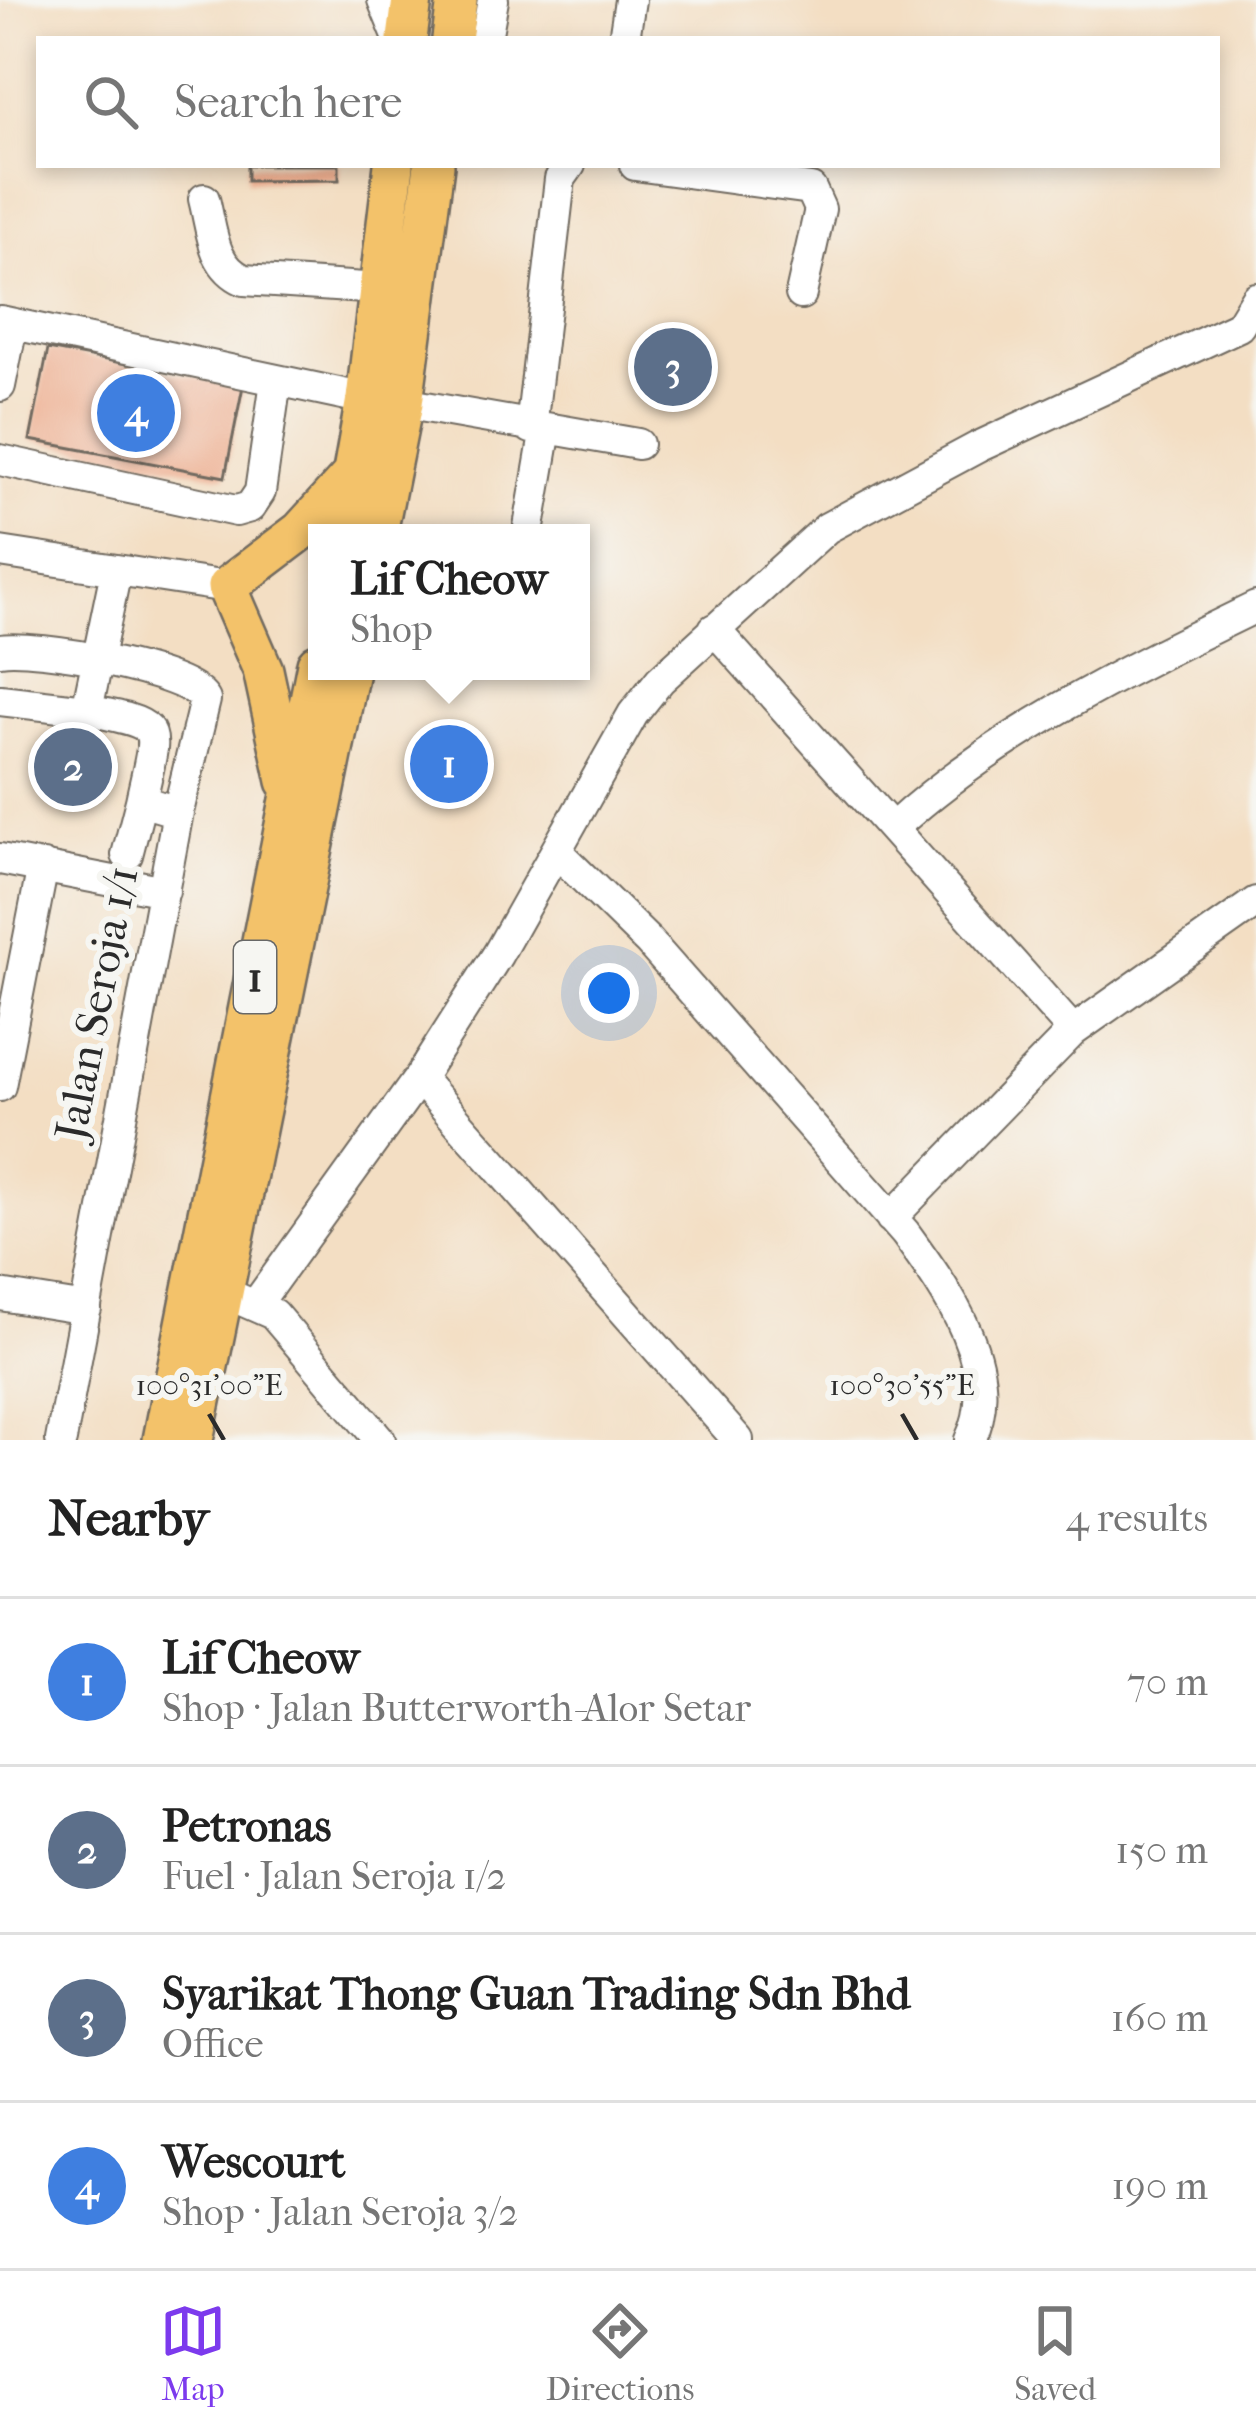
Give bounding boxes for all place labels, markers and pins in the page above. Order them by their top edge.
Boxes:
pin: 3 [634,322,712,412]
pin: 4 [97,368,175,458]
pin: 1 [410,719,488,809]
pin: 2 [34,722,112,812]

